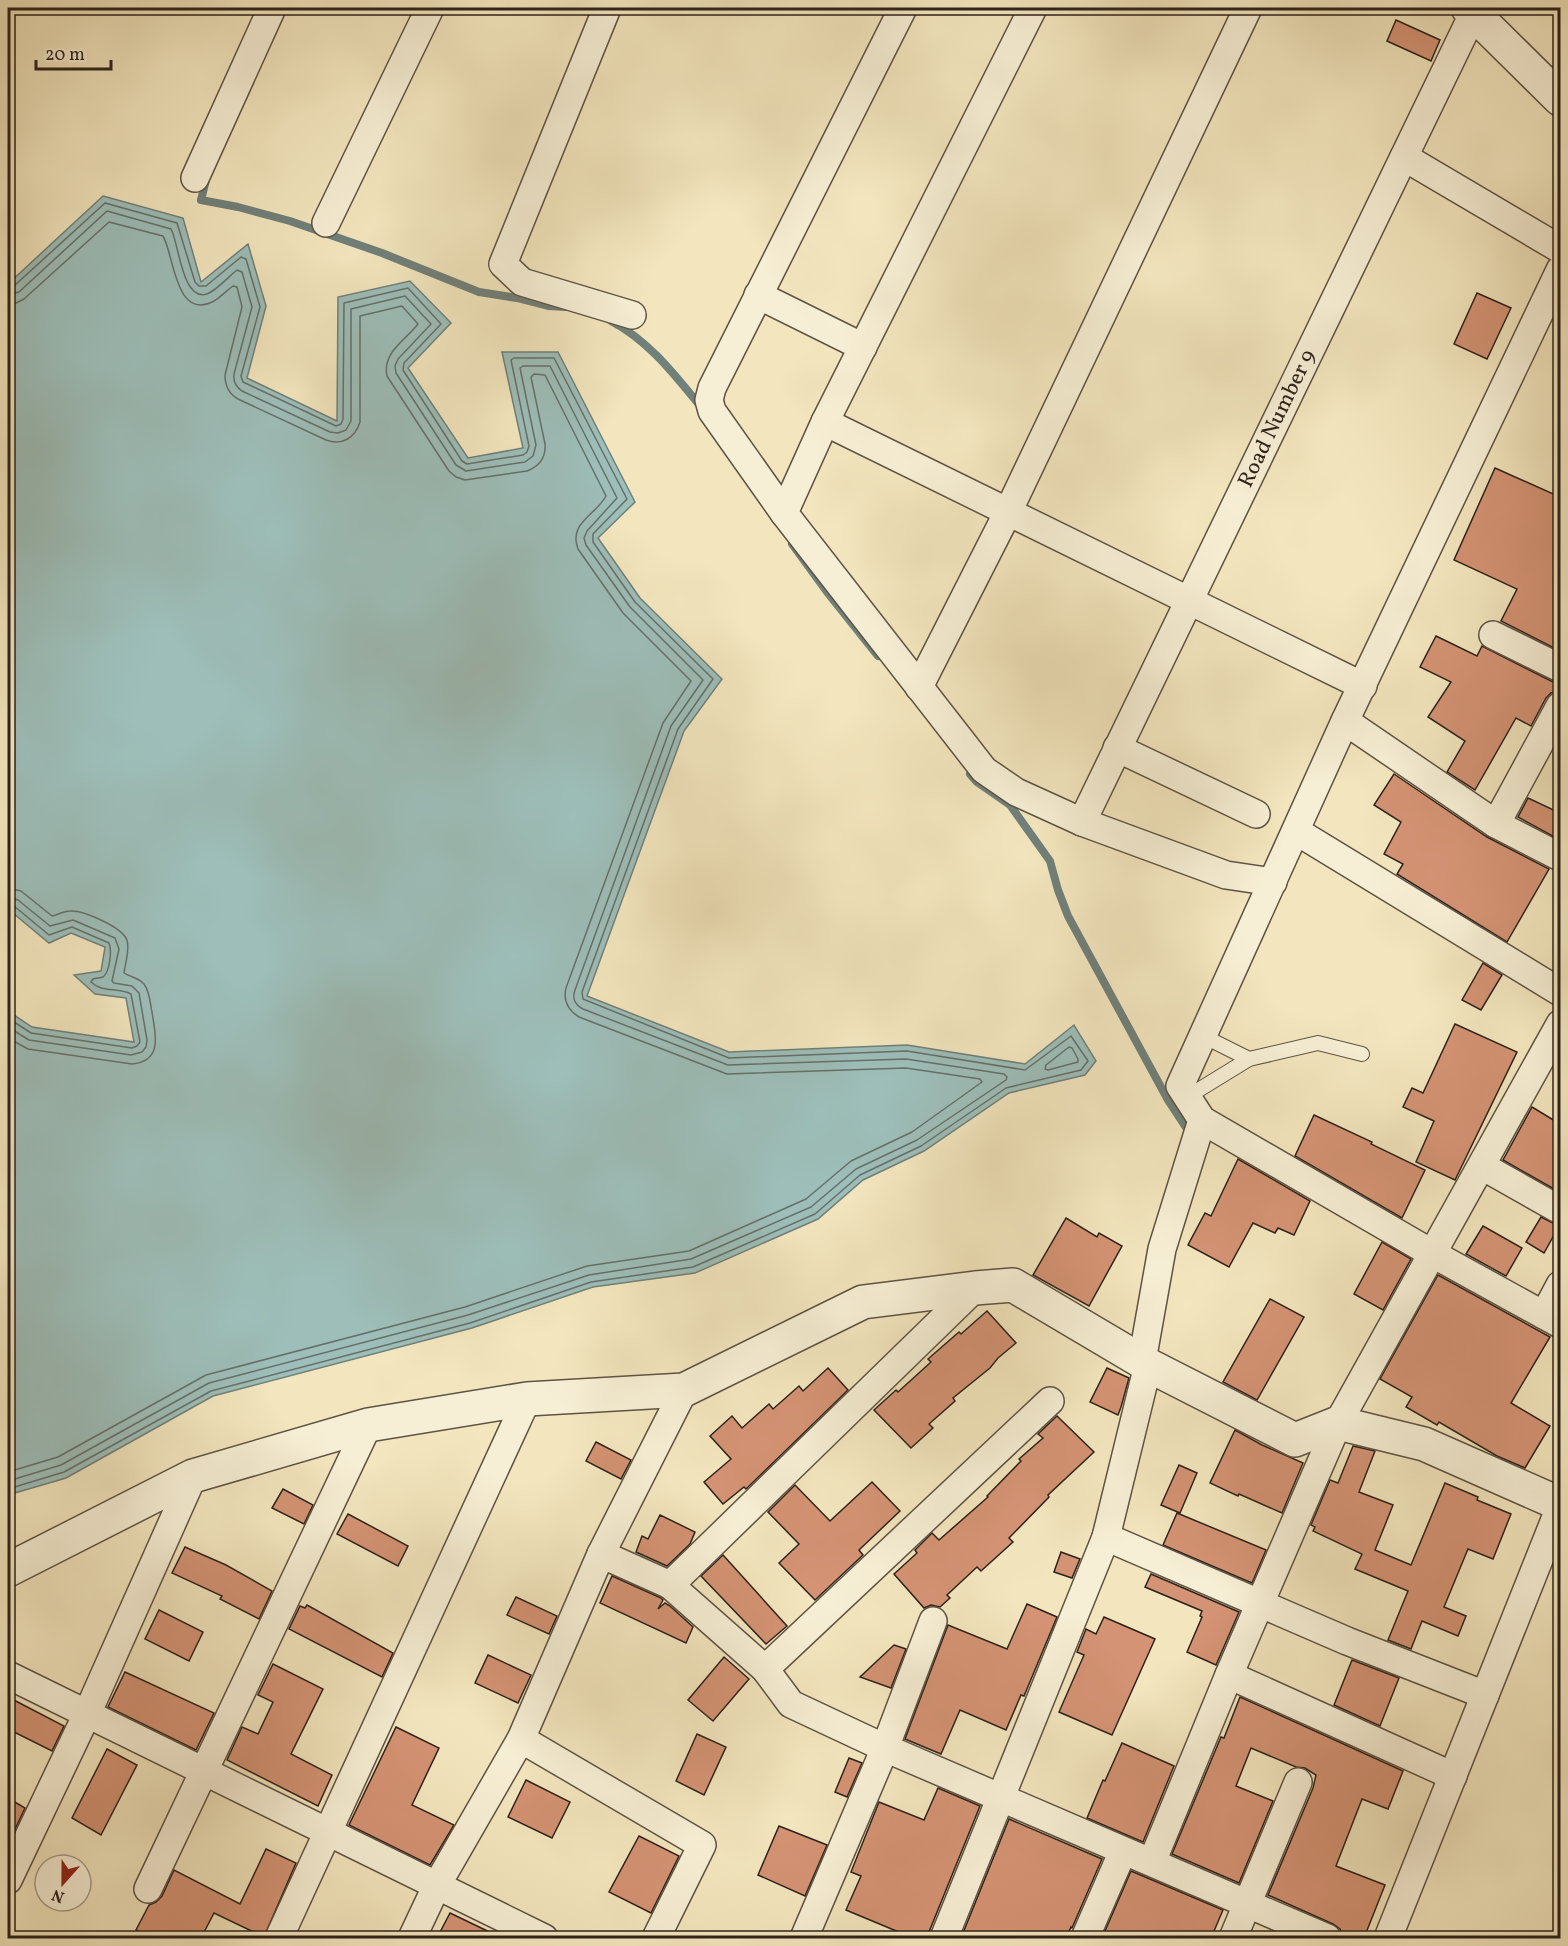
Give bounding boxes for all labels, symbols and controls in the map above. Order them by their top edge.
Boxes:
scale bar [36,33,111,71]
text: 20 m [45,43,85,68]
street label: Road Number 9 [1231,345,1324,493]
north arrow [33,1853,93,1913]
text: N [49,1883,68,1907]

